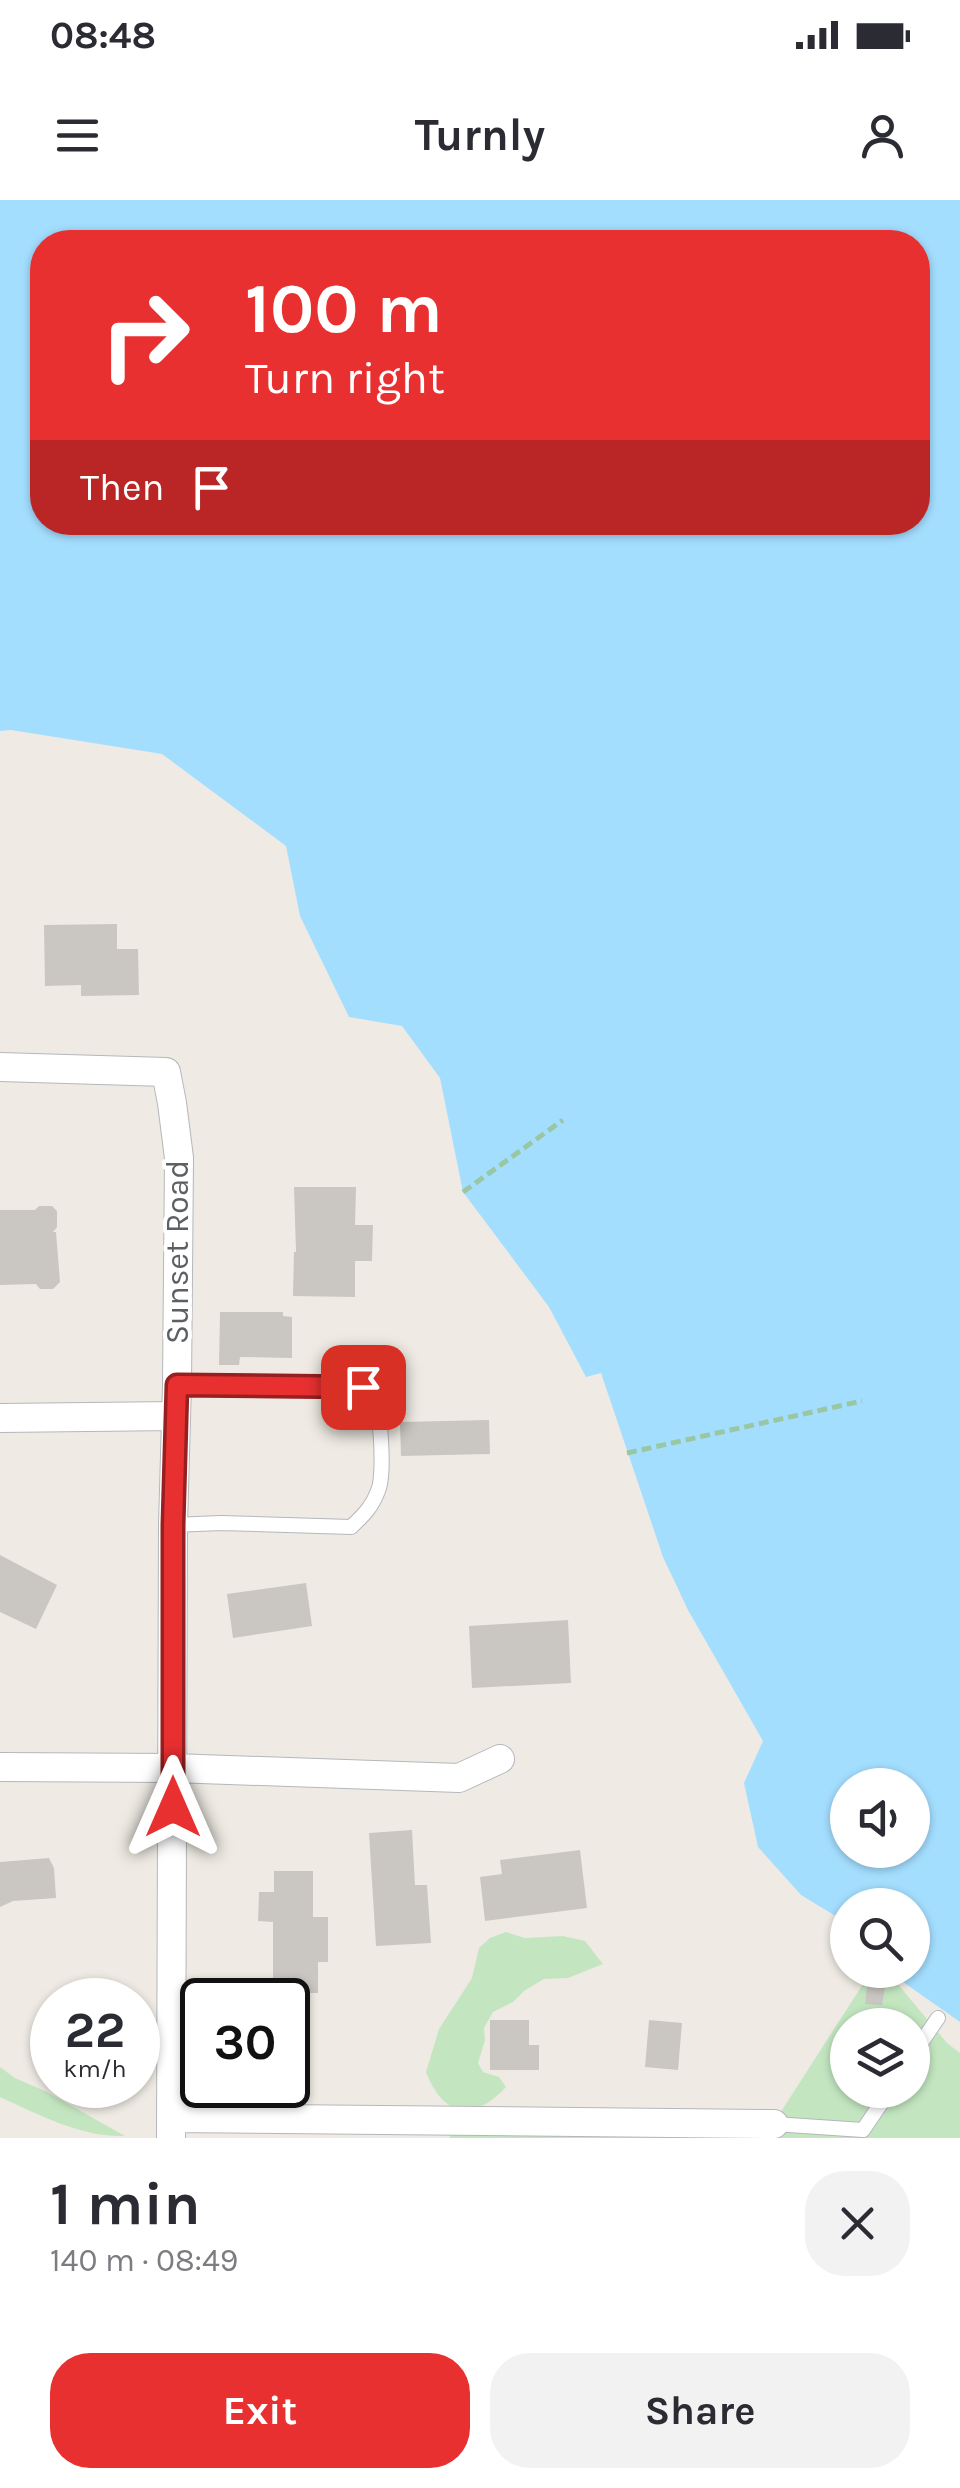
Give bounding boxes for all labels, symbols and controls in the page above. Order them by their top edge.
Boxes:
text: 08:48 [50,13,156,58]
icon: menu [50,108,105,163]
icon: person [855,108,910,163]
text: Turnly [415,109,545,161]
text: 100 m [245,268,443,350]
icon: right [80,270,210,400]
text: Turn right [245,352,445,404]
icon: arrive [184,460,239,515]
text: Then [80,465,164,510]
street label: Sunset Road [159,1160,196,1344]
pin [321,1345,406,1430]
icon: arrive [336,1360,391,1415]
position arrow [121,1755,225,1859]
map controls [830,1768,930,2108]
button: sound [830,1768,930,1868]
button: search [830,1888,930,1988]
speed limit sign: 30 [180,1978,310,2108]
text: 22 [65,2001,125,2060]
button: layers [830,2008,930,2108]
text: km/h [63,2054,127,2083]
text: 1 min [50,2169,201,2239]
button: close [805,2171,910,2276]
text: 140 m · 08:49 [50,2242,238,2279]
button: Exit [50,2353,470,2468]
button: Share [490,2353,910,2468]

